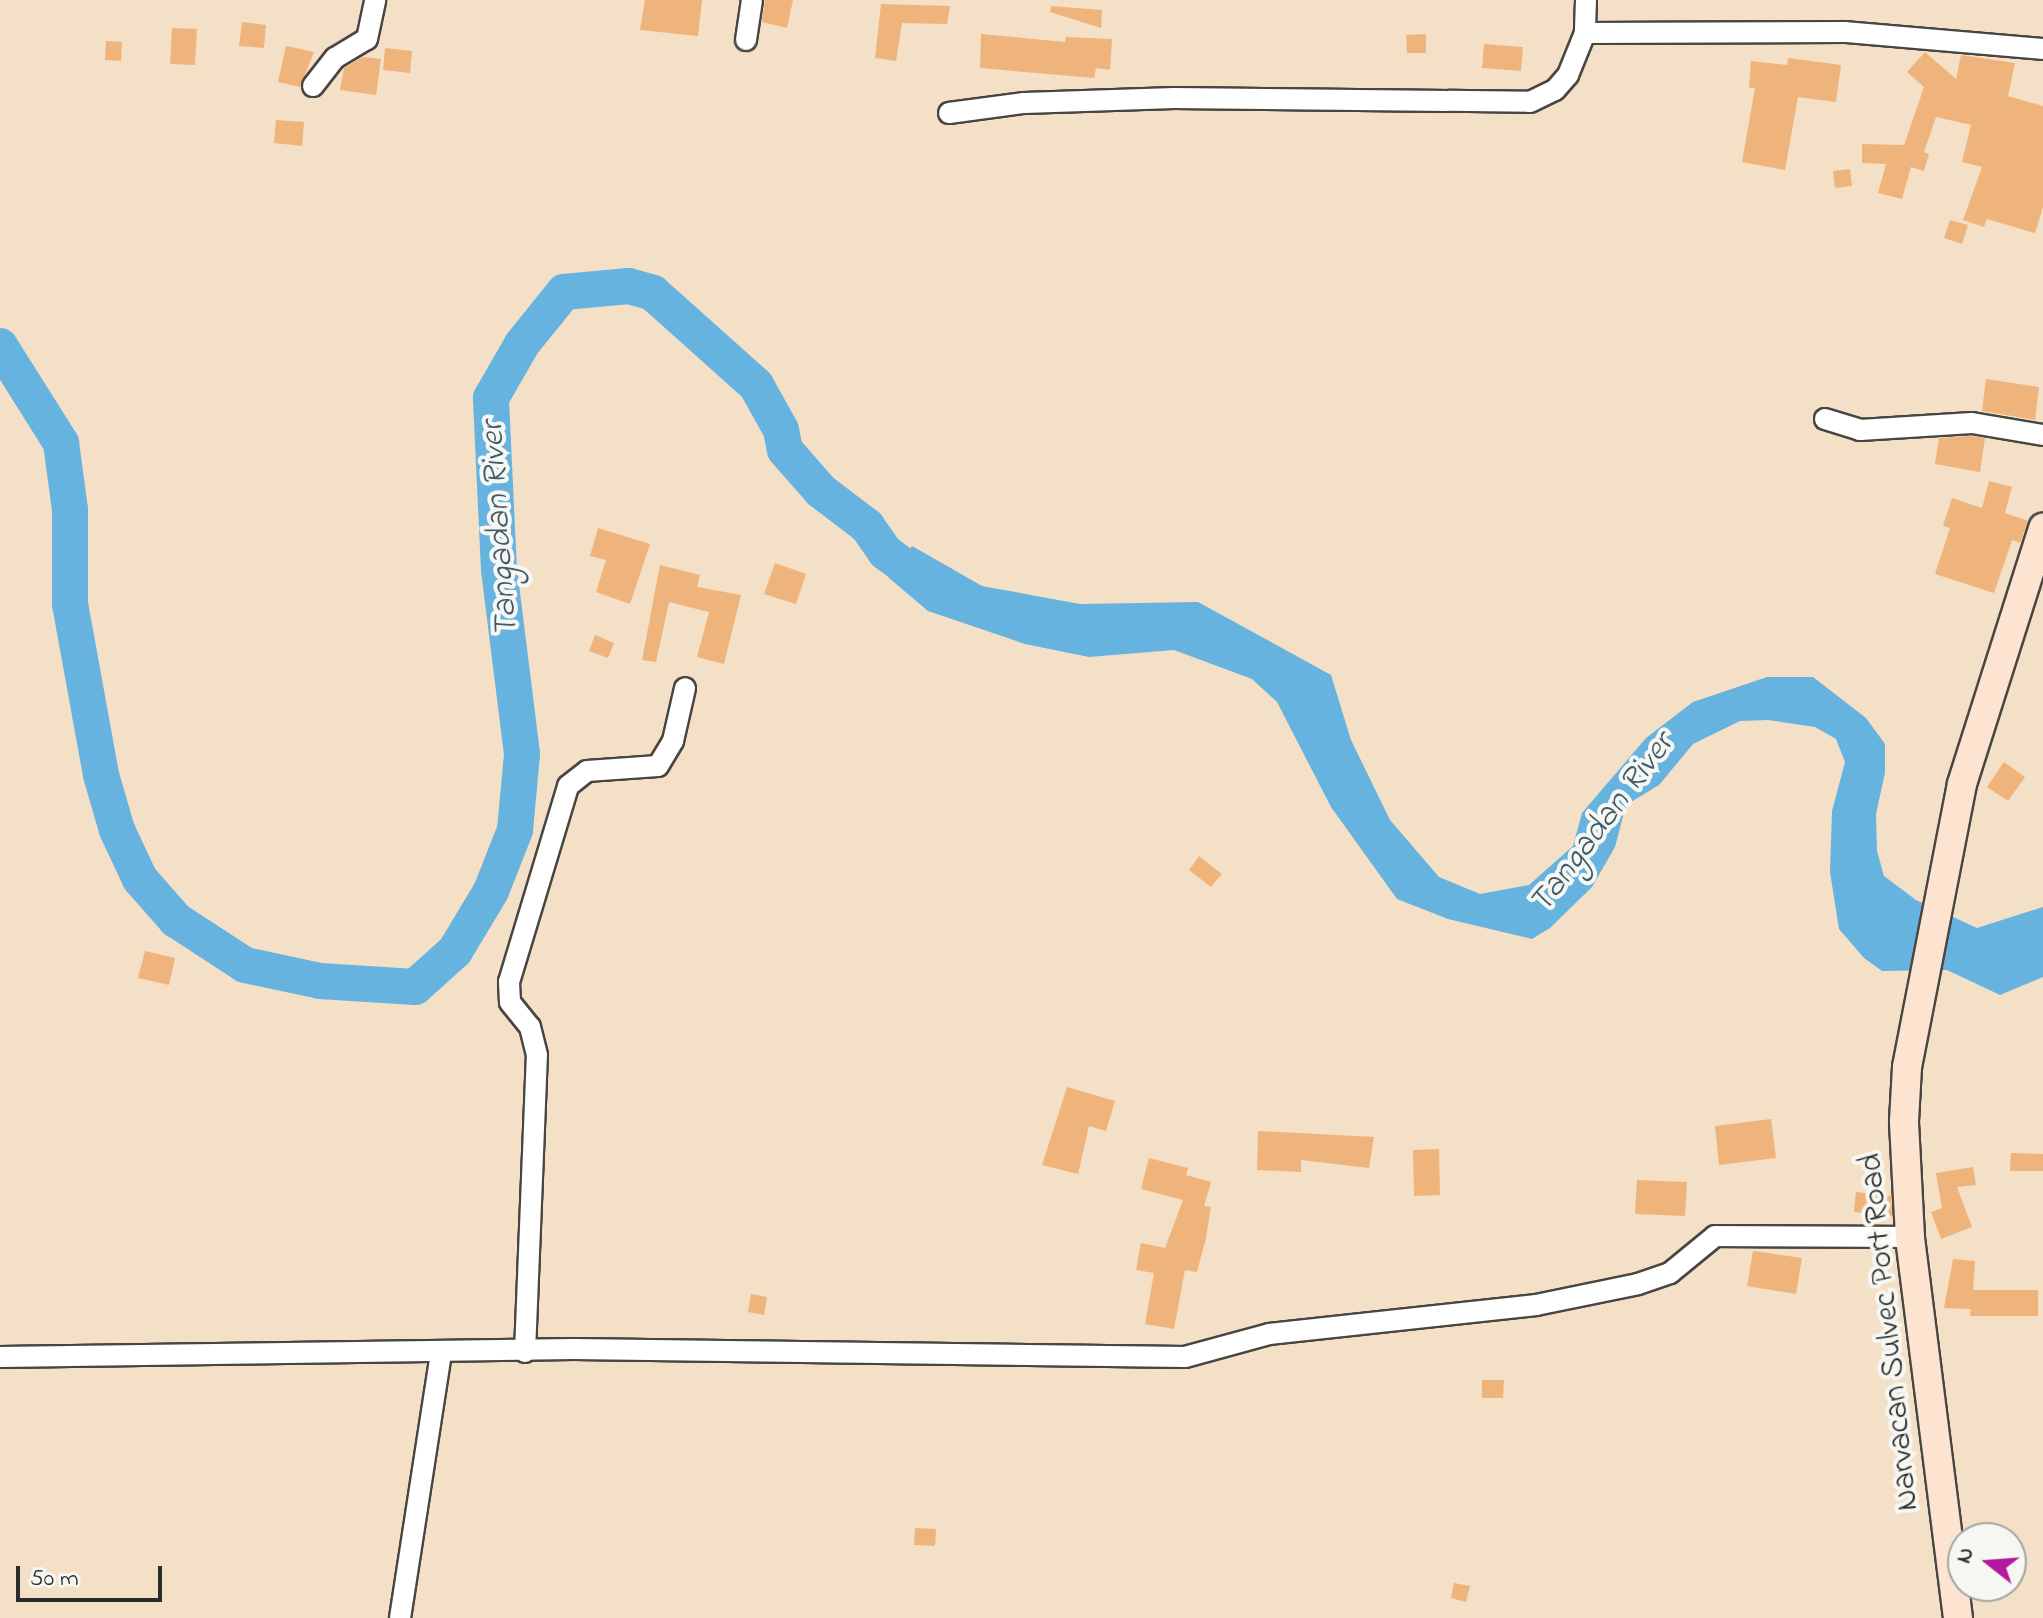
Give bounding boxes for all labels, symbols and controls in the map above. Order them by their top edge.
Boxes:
water label: Tangadan River [473,420,529,638]
water label: Tangadan River [1522,726,1684,922]
street label: Narvacan Sulvec Port Road [1853,1151,1929,1513]
north arrow [1947,1522,2027,1602]
text: N [1948,1544,1983,1567]
scale bar [20,1550,166,1600]
text: 50 m [30,1562,79,1597]

